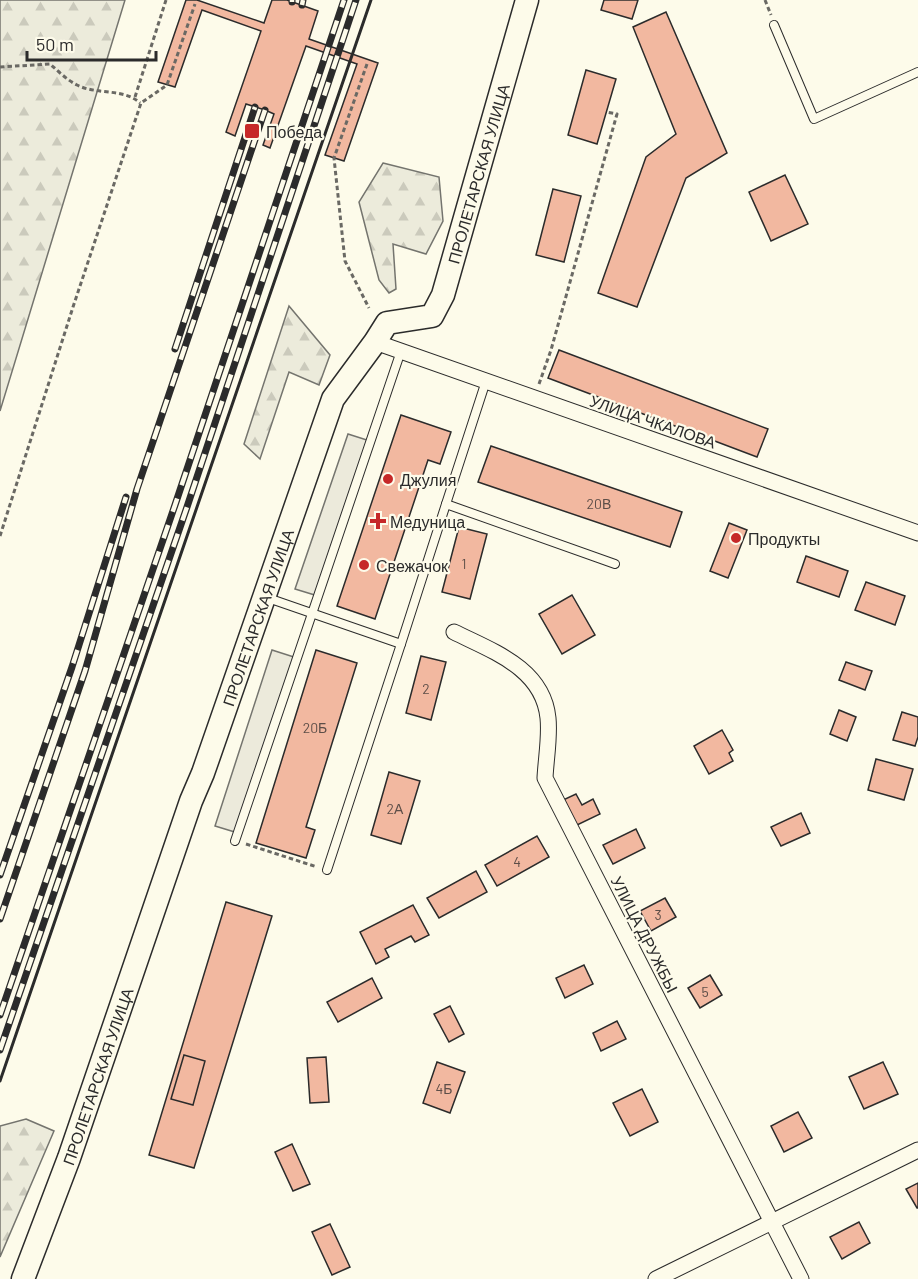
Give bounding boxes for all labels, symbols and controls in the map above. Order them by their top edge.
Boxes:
scale bar [27,24,156,62]
text: 50 m [36,33,74,55]
street label: ПРОЛЕТАРСКАЯ УЛИЦА [443,81,512,266]
marker: Победа [243,122,261,140]
place label: Победа [266,122,322,141]
street label: УЛИЦА ЧКАЛОВА [587,391,719,452]
place label: Джулия [400,470,456,489]
marker: Джулия [381,472,395,486]
house number: 20В [587,495,611,512]
place label: Медуница [390,512,465,531]
marker: Медуница [371,514,385,528]
street label: ПРОЛЕТАРСКАЯ УЛИЦА [218,526,297,708]
place label: Продукты [748,529,820,548]
marker: Продукты [729,531,743,545]
house number: 1 [462,555,466,572]
place label: Свежачок [376,556,449,575]
marker: Свежачок [357,558,371,572]
house number: 2 [422,680,430,697]
house number: 20Б [303,719,327,736]
house number: 2А [387,800,404,817]
house number: 4 [513,853,521,870]
street label: УЛИЦА ДРУЖБЫ [607,873,683,995]
house number: 3 [654,906,662,923]
house number: 5 [701,983,709,1000]
street label: ПРОЛЕТАРСКАЯ УЛИЦА [58,985,136,1167]
house number: 4Б [436,1080,452,1097]

